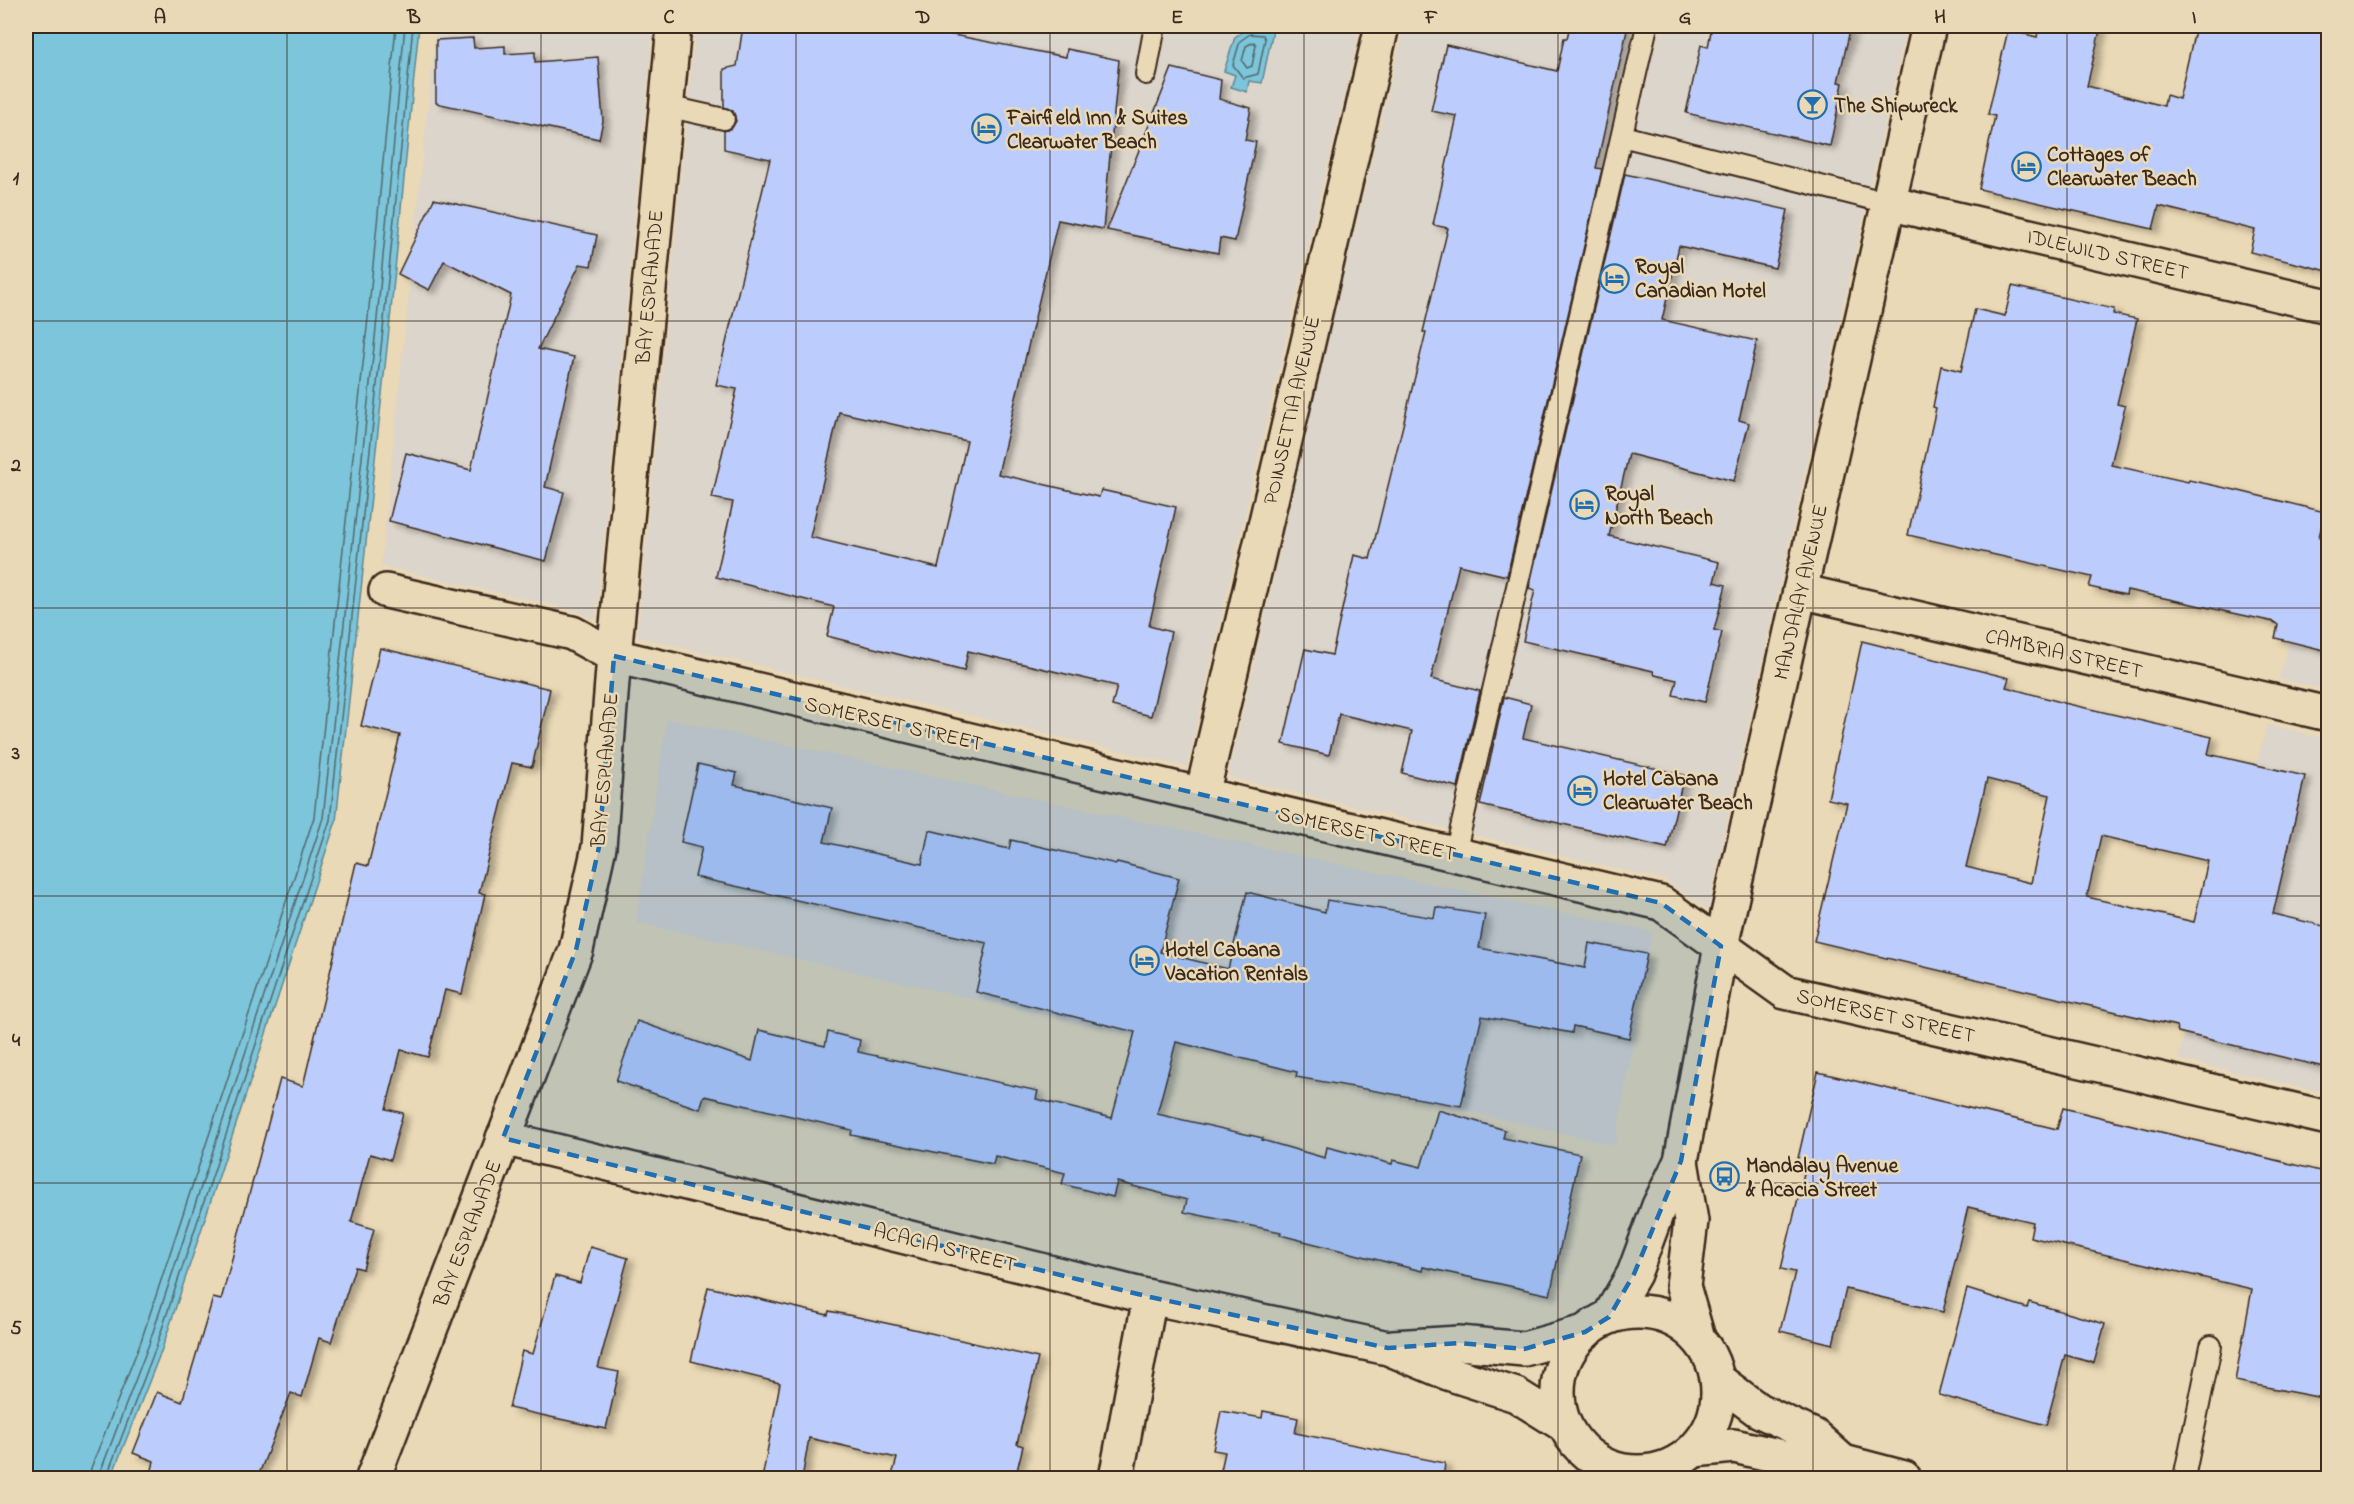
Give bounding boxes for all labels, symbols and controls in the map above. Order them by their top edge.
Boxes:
text: A [154,4,166,33]
text: B [406,4,421,33]
text: C [664,4,675,33]
text: D [915,4,930,33]
text: E [1171,4,1183,33]
text: F [1424,4,1438,33]
text: G [1679,4,1692,33]
text: H [1934,4,1946,33]
text: I [2192,4,2197,33]
bar icon: The Shipwreck [1797,89,1829,121]
place label: The Shipwreck [1834,92,1958,122]
place label: Fairfield Inn & Suites Clearwater Beach [1006,104,1188,158]
hotel icon: Fairfield Inn & Suites Clearwater Beach [970,113,1002,145]
place label: Cottages of Clearwater Beach [2047,141,2197,195]
hotel icon: Cottages of Clearwater Beach [2010,150,2042,182]
text: 1 [13,165,20,194]
street label: BAY ESPLANADE [629,209,673,367]
street label: IDLEWILD STREET [2024,223,2191,289]
place label: Royal Canadian Motel [1635,253,1766,307]
hotel icon: Royal Canadian Motel [1598,262,1630,294]
street label: POINSETTIA AVENUE [1257,313,1329,508]
text: 2 [10,452,21,481]
place label: Royal North Beach [1605,480,1713,534]
hotel icon: Royal North Beach [1568,489,1600,521]
street label: MANDALAY AVENUE [1767,502,1837,683]
street label: CAMBRIA STREET [1982,622,2145,688]
street label: SOMERSET STREET [801,690,986,760]
street label: BAY ESPLANADE [584,692,628,850]
text: 3 [11,740,20,769]
place label: Hotel Cabana Clearwater Beach [1603,765,1753,819]
hotel icon: Hotel Cabana Clearwater Beach [1566,774,1598,806]
street label: SOMERSET STREET [1274,800,1459,870]
place label: Hotel Cabana Vacation Rentals [1164,936,1309,990]
hotel icon: Hotel Cabana Vacation Rentals [1128,945,1160,977]
street label: SOMERSET STREET [1793,982,1978,1052]
text: 4 [12,1027,21,1056]
place label: Mandalay Avenue & Acacia Street [1745,1152,1899,1206]
street label: BAY ESPLANADE [427,1156,511,1312]
bus stop icon: Mandalay Avenue & Acacia Street [1709,1161,1741,1193]
street label: ACACIA STREET [870,1217,1019,1281]
text: 5 [10,1315,22,1344]

